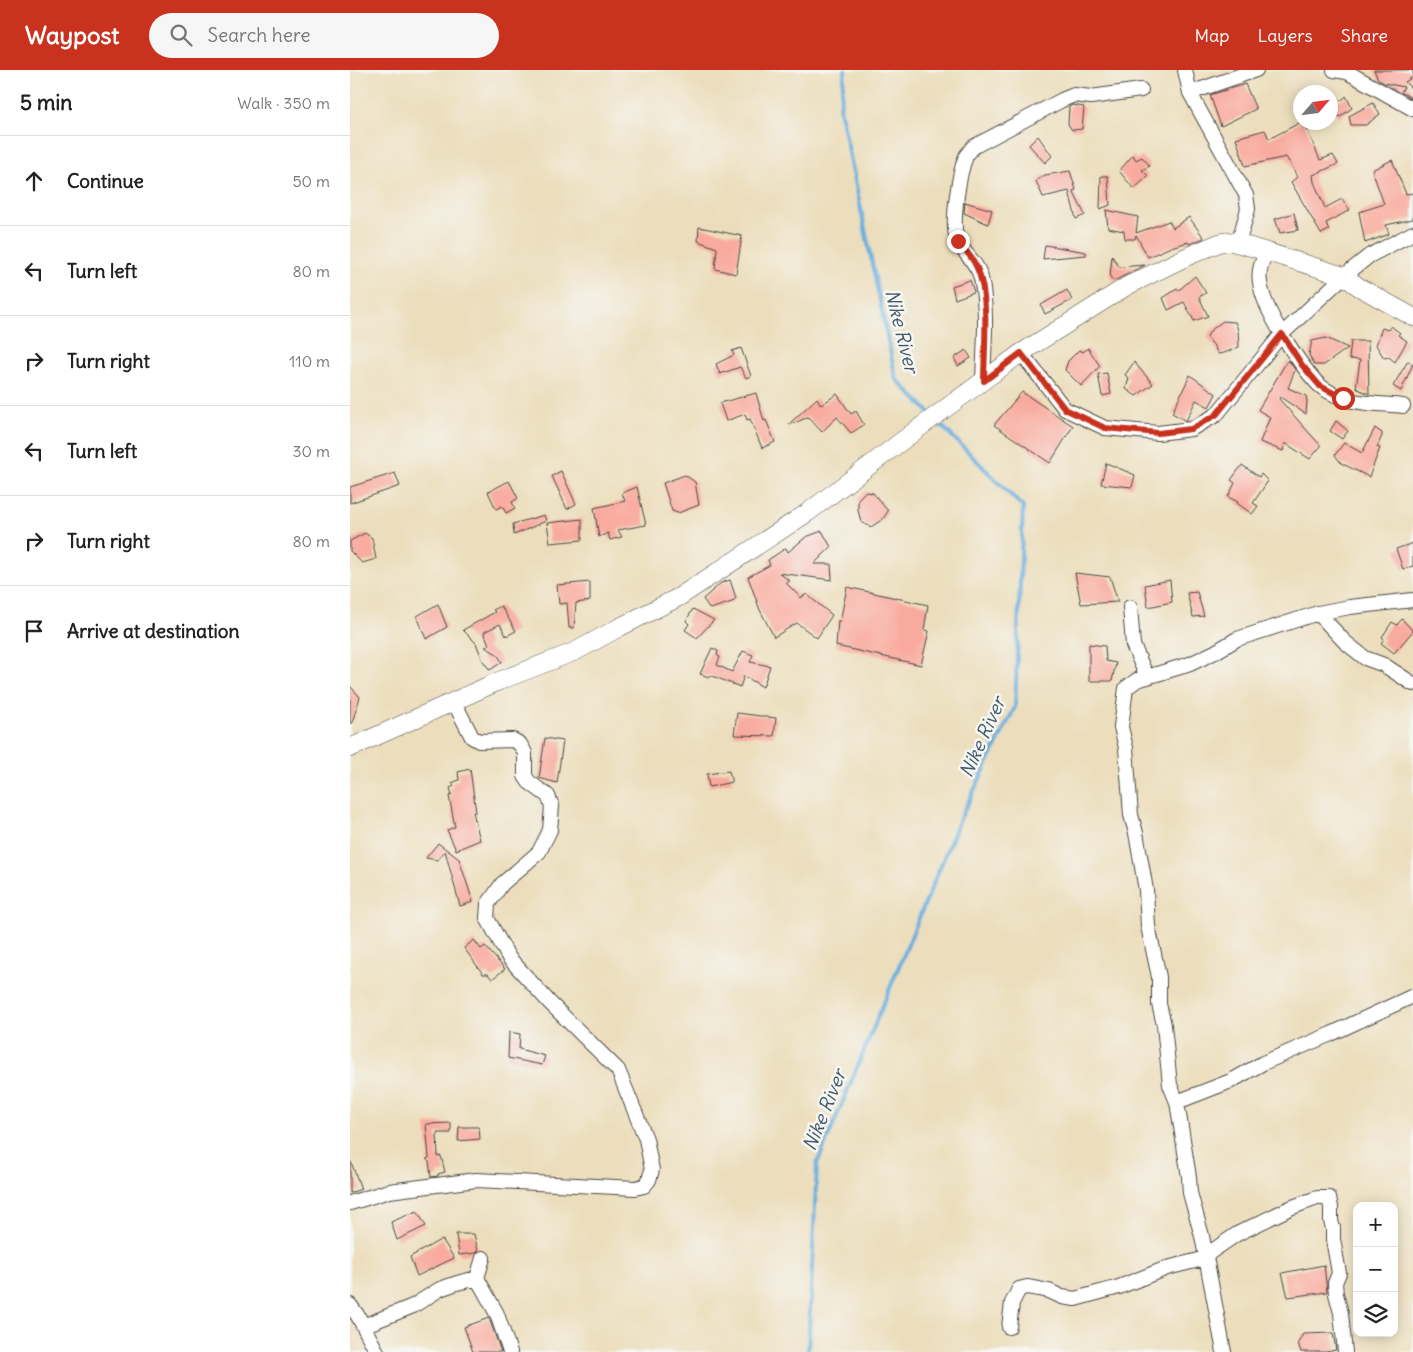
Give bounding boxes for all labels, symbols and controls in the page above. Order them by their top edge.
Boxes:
search box [149,13,499,58]
text: Waypost [25,20,119,50]
icon: search [167,21,195,49]
text: Search here [207,23,310,47]
text: Map [1194,24,1229,47]
text: Layers [1257,24,1313,47]
text: Share [1341,24,1388,47]
north arrow [1293,85,1338,130]
text: 5 min [20,89,72,116]
text: Walk · 350 m [237,93,330,113]
icon: ahead [20,167,48,195]
text: Continue [67,169,144,193]
text: 50 m [292,171,330,191]
route end [947,230,970,253]
icon: left [20,257,48,285]
text: Turn left [67,259,137,283]
text: 80 m [292,261,330,281]
water label: Nike River [880,287,924,377]
icon: right [20,347,48,375]
text: Turn right [67,349,150,373]
text: 110 m [289,351,330,371]
route start [1332,387,1355,410]
icon: left [20,437,48,465]
text: Turn left [67,439,137,463]
text: 30 m [293,441,330,461]
icon: right [20,527,48,555]
text: Turn right [67,529,150,553]
text: 80 m [292,531,330,551]
icon: arrive [20,617,48,645]
text: Arrive at destination [67,619,240,643]
water label: Nike River [954,691,1011,781]
water label: Nike River [797,1064,852,1154]
map controls [1353,1202,1398,1337]
button: + [1353,1202,1398,1247]
button: − [1353,1247,1398,1292]
button: layers [1353,1292,1398,1337]

